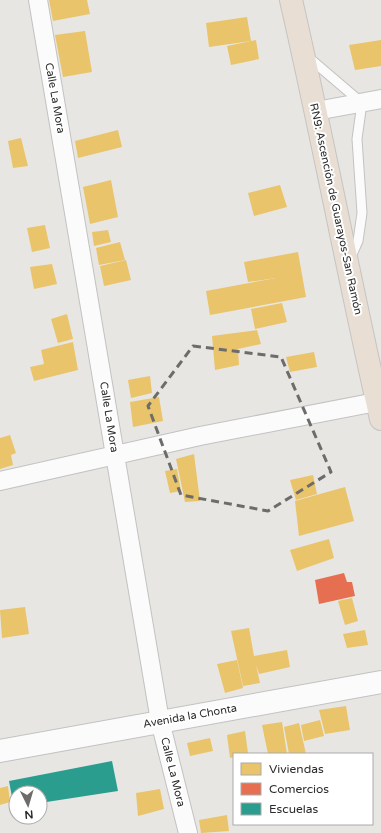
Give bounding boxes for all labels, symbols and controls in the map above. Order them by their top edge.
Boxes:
street label: Calle La Mora [42,62,68,134]
street label: RN9: Ascención de Guarayos-San Ramón [307,102,365,316]
street label: Calle La Mora [97,381,121,453]
street label: Avenida la Chonta [142,701,238,731]
street label: Calle La Mora [158,736,188,808]
legend [233,753,373,825]
text: Viviendas [269,762,324,776]
text: Comercios [269,782,329,796]
north arrow [8,785,48,825]
text: Escuelas [269,802,319,816]
text: N [24,808,34,821]

